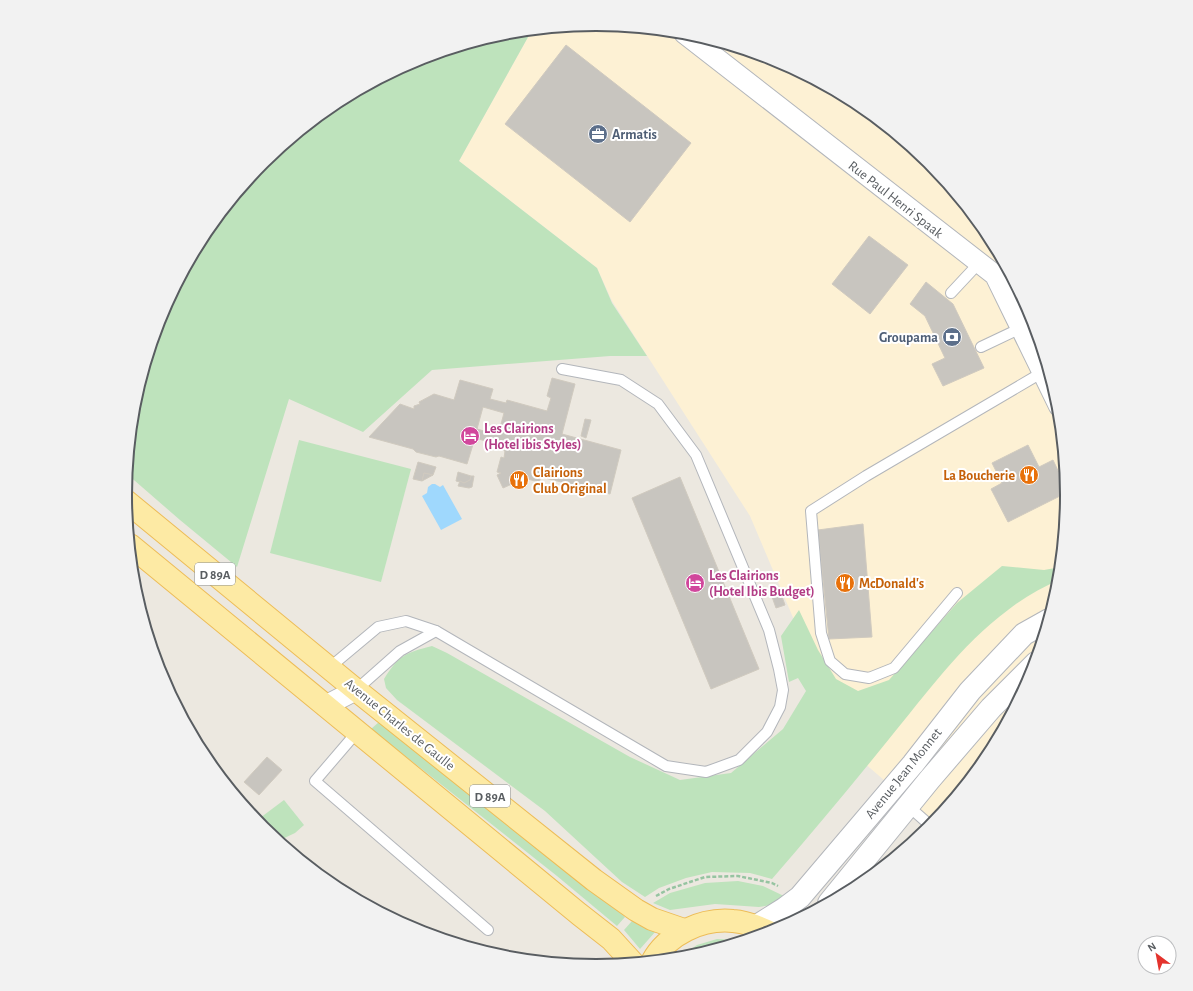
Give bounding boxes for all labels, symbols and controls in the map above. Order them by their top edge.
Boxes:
office icon: Armatis [587,123,609,145]
place label: Armatis [612,128,657,142]
street label: Rue Paul Henri Spaak [845,159,946,241]
bank icon: Groupama [941,326,963,348]
place label: Groupama [879,331,938,345]
place label: Les Clairions (Hotel ibis Styles) [484,422,581,452]
hotel icon: Les Clairions (Hotel ibis Styles) [459,425,481,447]
restaurant icon: La Boucherie [1018,464,1040,486]
place label: Clairions Club Original [533,466,607,496]
restaurant icon: Clairions Club Original [508,469,530,491]
place label: La Boucherie [943,469,1015,483]
road number: D 89A [195,563,235,585]
place label: Les Clairions (Hotel Ibis Budget) [709,569,815,599]
hotel icon: Les Clairions (Hotel Ibis Budget) [684,572,706,594]
restaurant icon: McDonald's [834,572,856,594]
place label: McDonald's [859,577,924,591]
street label: Avenue Charles de Gaulle [342,676,457,773]
street label: Avenue Jean Monnet [863,725,945,822]
road number: D 89A [470,785,510,807]
north arrow [1137,935,1177,975]
text: N [1146,940,1158,954]

